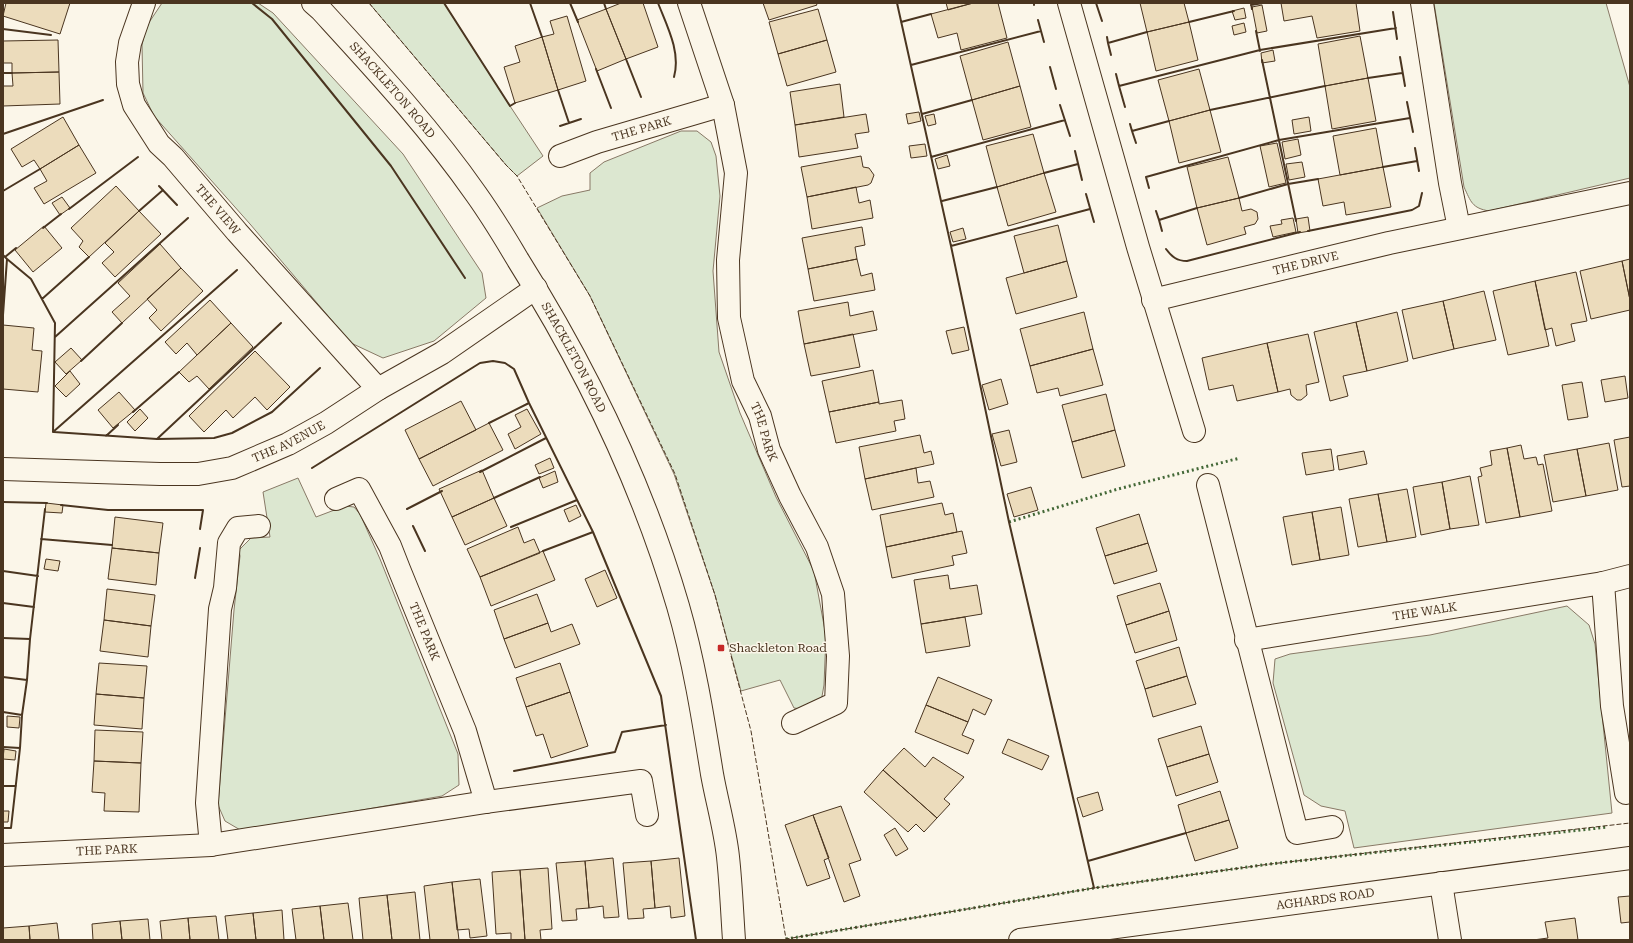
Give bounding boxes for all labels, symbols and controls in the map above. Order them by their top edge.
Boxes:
street label: SHACKLETON ROAD [347,39,438,141]
street label: THE PARK [610,113,673,144]
street label: THE VIEW [193,182,244,238]
street label: THE DRIVE [1271,248,1340,278]
street label: SHACKLETON ROAD [538,300,609,415]
street label: THE PARK [747,400,780,464]
street label: THE AVENUE [250,418,327,466]
street label: THE WALK [1391,599,1458,624]
street label: THE PARK [406,600,443,663]
place label: Shackleton Road [729,641,827,655]
marker: Shackleton Road [716,643,726,653]
street label: THE PARK [76,842,138,858]
street label: AGHARDS ROAD [1275,885,1375,913]

